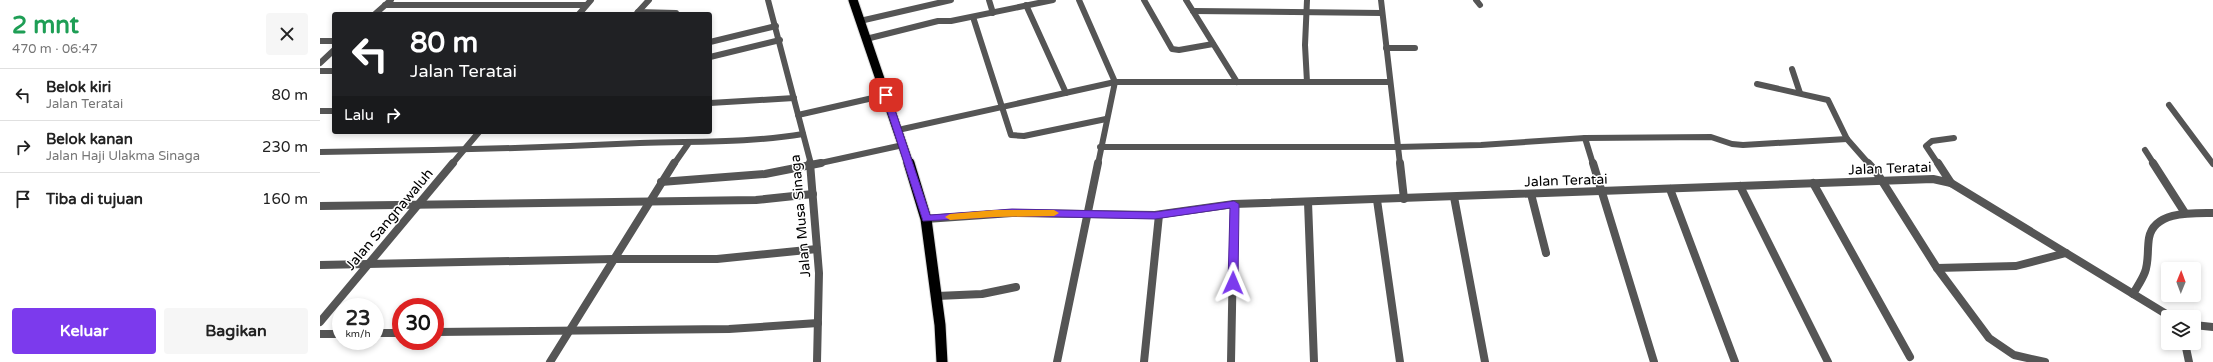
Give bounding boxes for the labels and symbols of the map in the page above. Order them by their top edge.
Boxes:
pin [869,78,903,112]
street label: Jalan Musa Sinaga [787,154,814,278]
street label: Jalan Teratai [1848,159,1932,178]
street label: Jalan Sangnawaluh [342,165,437,274]
street label: Jalan Teratai [1524,171,1608,190]
position arrow [1212,262,1254,304]
north arrow [2161,262,2201,302]
speed limit sign: 30 [392,298,444,350]

